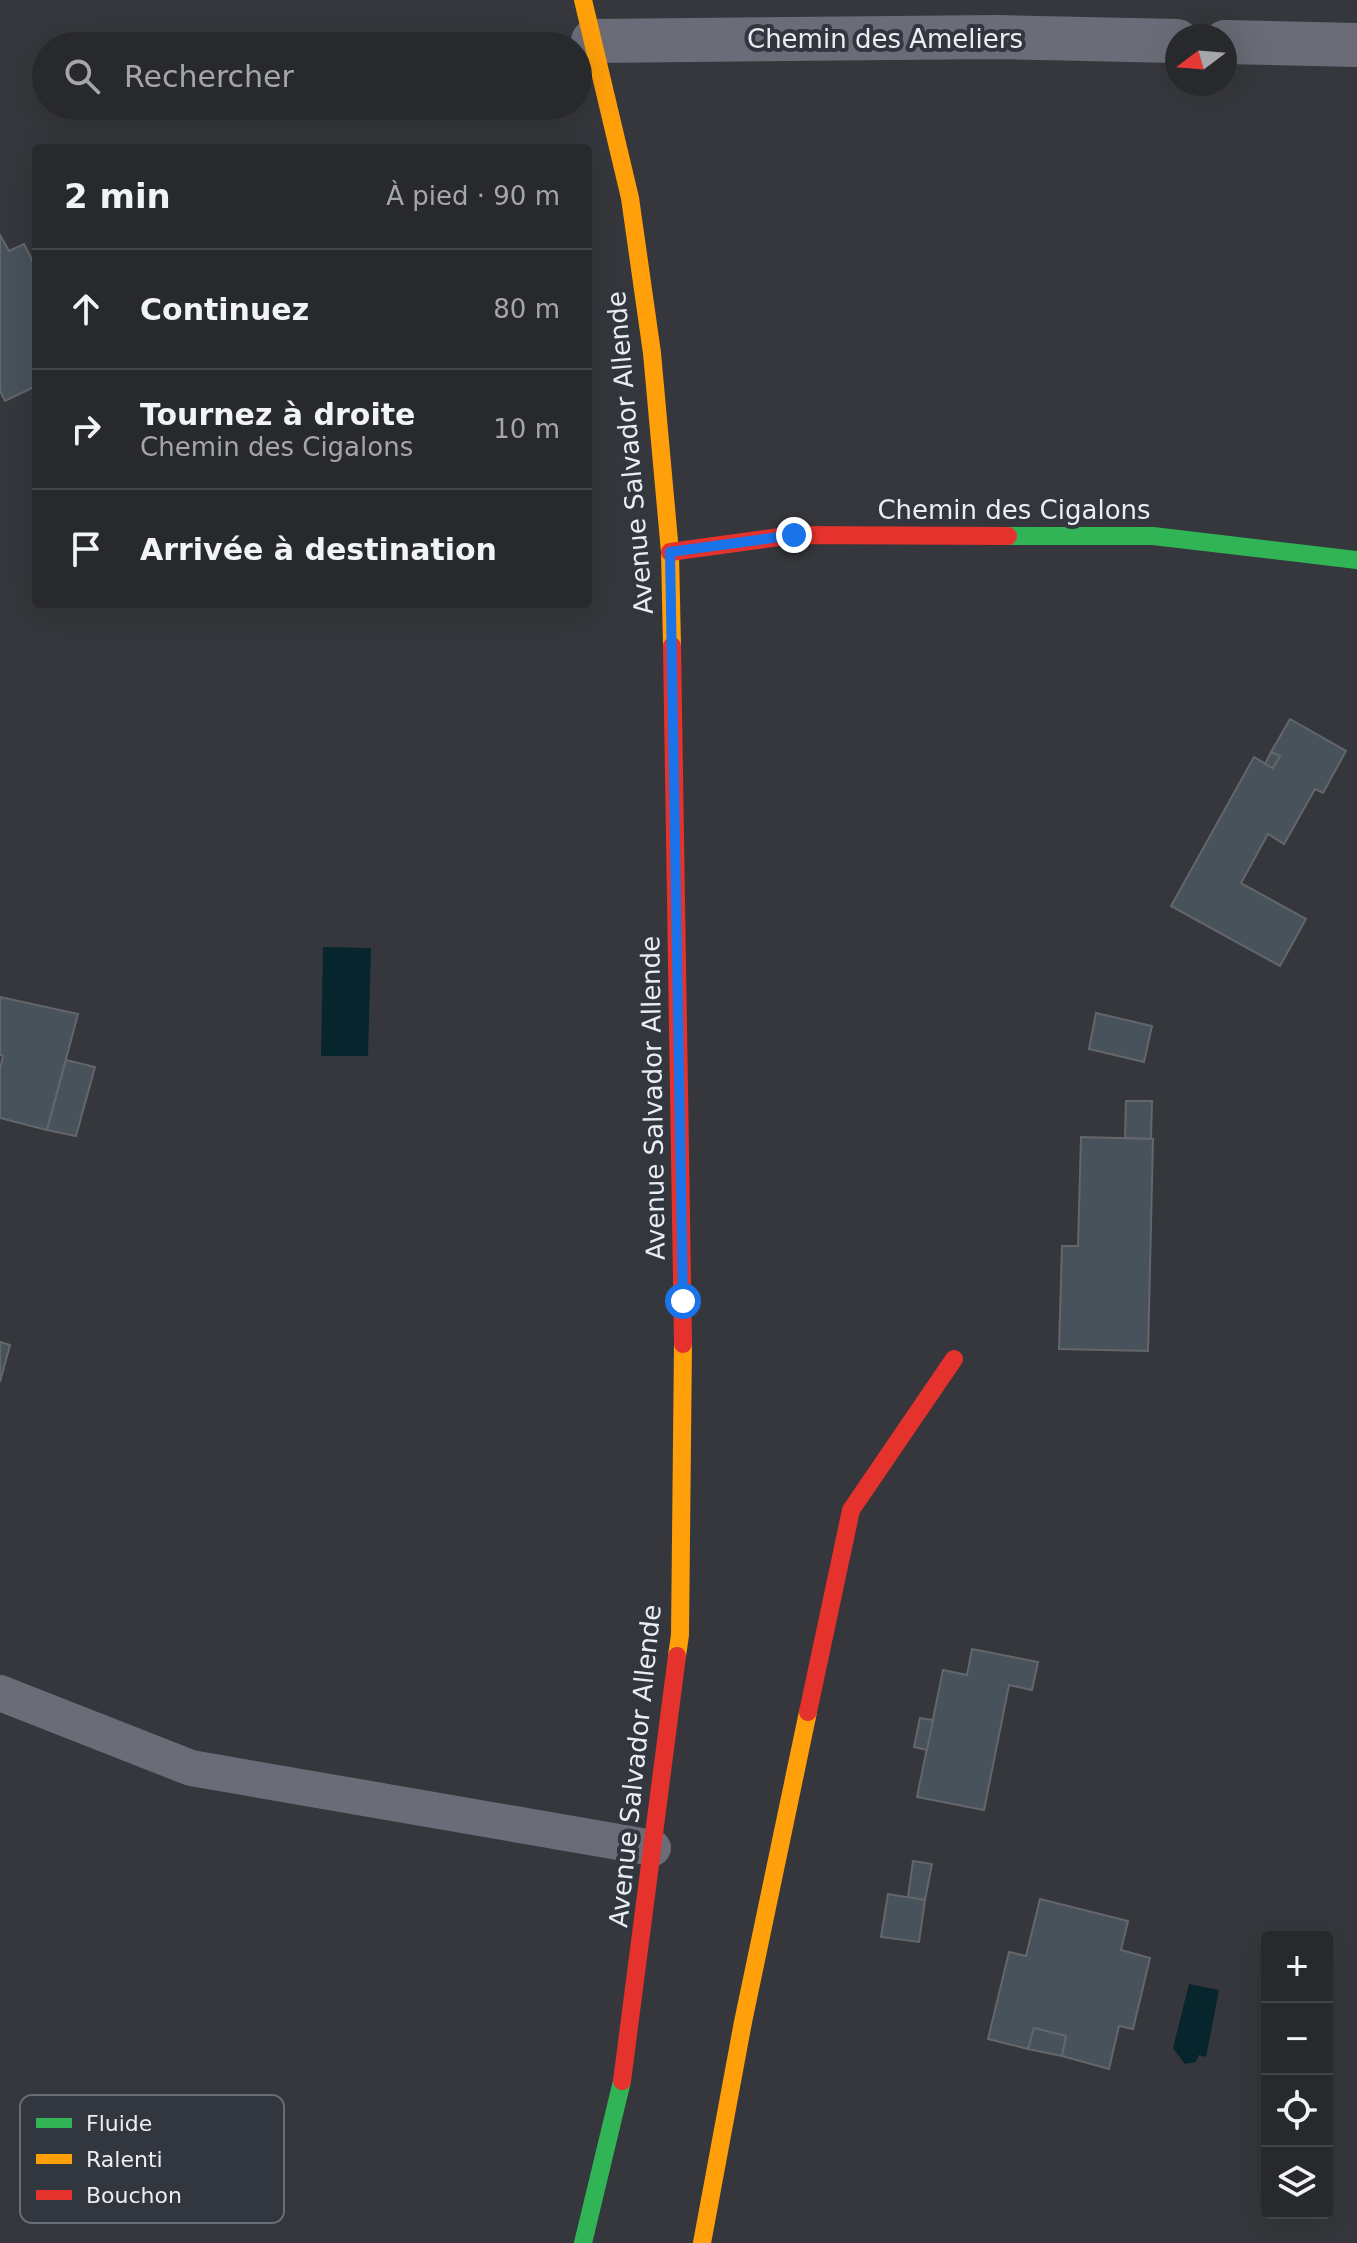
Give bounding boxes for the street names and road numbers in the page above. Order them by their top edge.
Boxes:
street label: Chemin des Ameliers [747,24,1023,54]
street label: Avenue Salvador Allende [601,290,659,616]
street label: Chemin des Cigalons [877,495,1151,525]
street label: Avenue Salvador Allende [635,936,671,1260]
street label: Avenue Salvador Allende [603,1603,667,1929]

